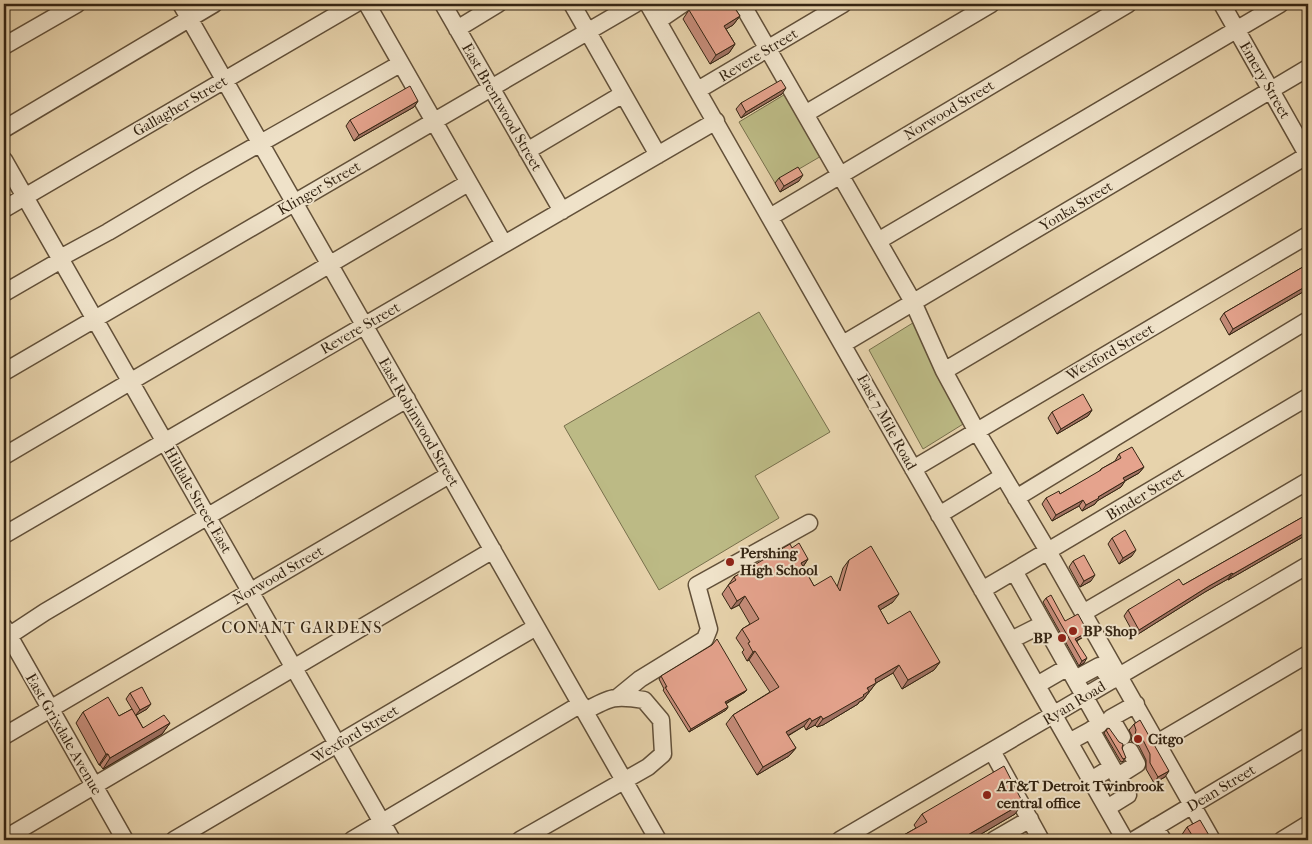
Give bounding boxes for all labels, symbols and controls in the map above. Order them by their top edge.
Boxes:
street label: Revere Street [715,24,801,86]
street label: Emery Street [1236,38,1295,122]
street label: East Brentwood Street [458,40,546,175]
street label: Gallagher Street [130,71,231,140]
street label: Norwood Street [901,76,998,144]
street label: Klinger Street [274,157,364,219]
street label: Yonka Street [1035,177,1117,235]
street label: Revere Street [317,298,404,358]
street label: Wexford Street [1062,319,1158,385]
street label: East Robinwood Street [375,354,464,490]
street label: East 7 Mile Road [853,371,921,474]
street label: Hildale Street East [160,444,236,557]
street label: Binder Street [1103,463,1188,524]
street label: Norwood Street [229,541,327,608]
place label: Pershing High School [740,544,819,579]
marker: Pershing High School [724,556,736,568]
district label: CONANT GARDENS [221,618,383,637]
place label: BP Shop [1083,622,1137,640]
marker: BP Shop [1067,625,1079,637]
place label: BP [1033,629,1052,647]
marker: BP [1056,632,1068,644]
street label: East Grixdale Avenue [22,670,106,798]
street label: Ryan Road [1039,677,1110,729]
street label: Wexford Street [307,701,402,768]
place label: Citgo [1148,730,1184,748]
marker: Citgo [1132,733,1144,745]
street label: Dean Street [1183,760,1259,816]
place label: AT&T Detroit Twinbrook central office [996,777,1165,812]
marker: AT&T Detroit Twinbrook central office [981,789,993,801]

